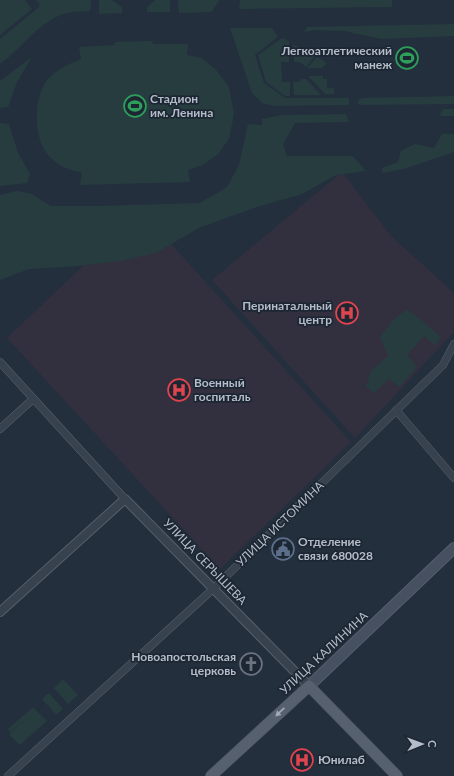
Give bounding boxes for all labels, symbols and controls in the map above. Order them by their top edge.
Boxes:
place label: Легкоатлетический манеж [280,43,392,72]
sports icon: Легкоатлетический манеж [394,45,420,71]
place label: Стадион им. Ленина [150,91,213,120]
sports icon: Стадион им. Ленина [122,93,148,119]
place label: Перинатальный центр [242,298,332,327]
hospital icon: Перинатальный центр [334,300,360,326]
place label: Военный госпиталь [194,375,251,404]
hospital icon: Военный госпиталь [166,377,192,403]
street label: УЛИЦА ИСТОМИНА [233,477,327,569]
street label: УЛИЦА СЕРЫШЕВА [160,516,251,608]
place label: Отделение связи 680028 [298,534,373,563]
public building icon: Отделение связи 680028 [270,536,296,562]
street label: УЛИЦА КАЛИНИНА [277,607,371,697]
place label: Новоапостольская церковь [131,649,236,678]
church icon: Новоапостольская церковь [238,651,264,677]
one-way arrow [275,707,285,717]
north arrow [402,724,442,764]
text: С [426,740,439,748]
hospital icon: Юнилаб [289,747,315,773]
place label: Юнилаб [318,752,365,767]

